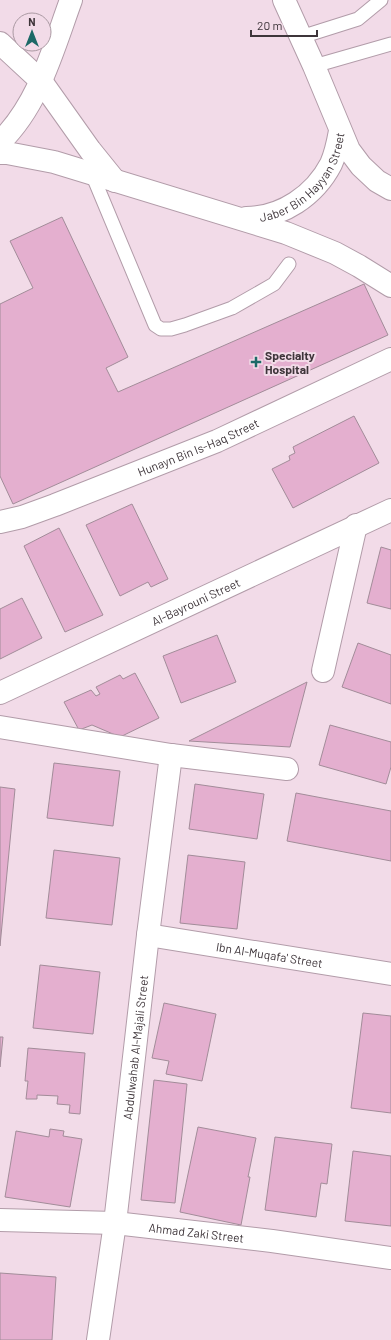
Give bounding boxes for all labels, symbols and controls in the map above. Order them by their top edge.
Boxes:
north arrow [12,12,52,52]
scale bar [251,12,317,38]
text: N [28,15,36,28]
text: 20 m [257,18,283,32]
street label: Jaber Bin Hayyan Street [258,131,347,224]
place label: Specialty Hospital [265,348,315,376]
marker: Specialty Hospital [250,356,262,368]
street label: Hunayn Bin Is-Haq Street [135,415,261,479]
street label: Al-Bayrouni Street [149,575,242,628]
street label: Ibn Al-Muqafa' Street [215,939,324,970]
street label: Abdulwahab Al-Majali Street [120,974,150,1120]
street label: Ahmad Zaki Street [148,1220,245,1245]

